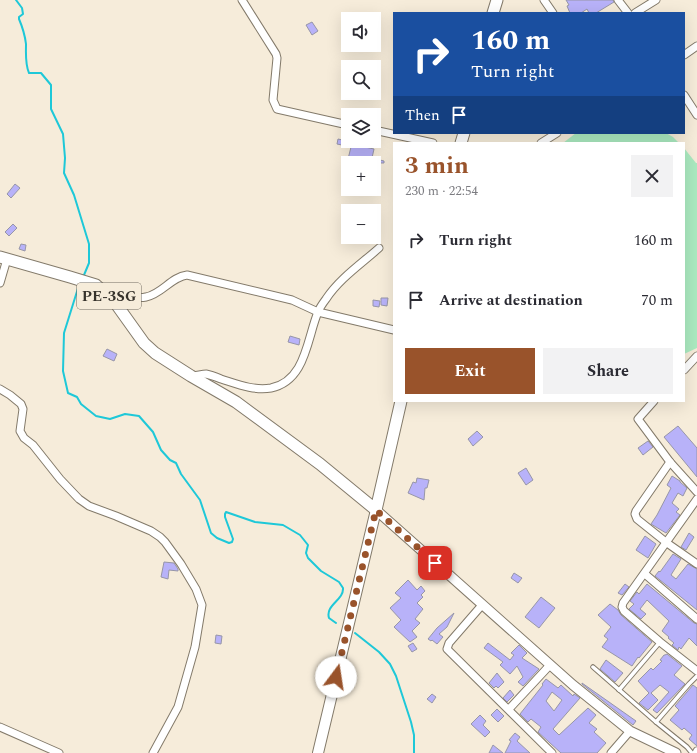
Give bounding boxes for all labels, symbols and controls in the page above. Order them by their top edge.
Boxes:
map controls [341,12,381,244]
button: sound [341,12,381,52]
text: 160 m [471,19,550,62]
icon: right [405,28,457,80]
text: Turn right [471,58,554,85]
button: search [341,60,381,100]
text: Then [405,104,440,127]
icon: arrive [448,104,470,126]
button: layers [341,108,381,148]
text: 3 min [405,148,469,184]
button: close [631,155,673,197]
button: + [341,156,381,196]
text: 230 m · 22:54 [405,181,478,201]
button: − [341,204,381,244]
icon: right [405,229,427,251]
text: Turn right [439,229,512,252]
text: 160 m [634,229,673,252]
road number: PE-3SG [77,283,141,309]
icon: arrive [405,289,427,311]
text: Arrive at destination [439,289,583,312]
text: 70 m [641,289,673,312]
button: Exit [405,348,535,394]
button: Share [543,348,673,394]
pin [418,546,452,580]
icon: arrive [424,552,446,574]
position arrow [315,656,357,698]

